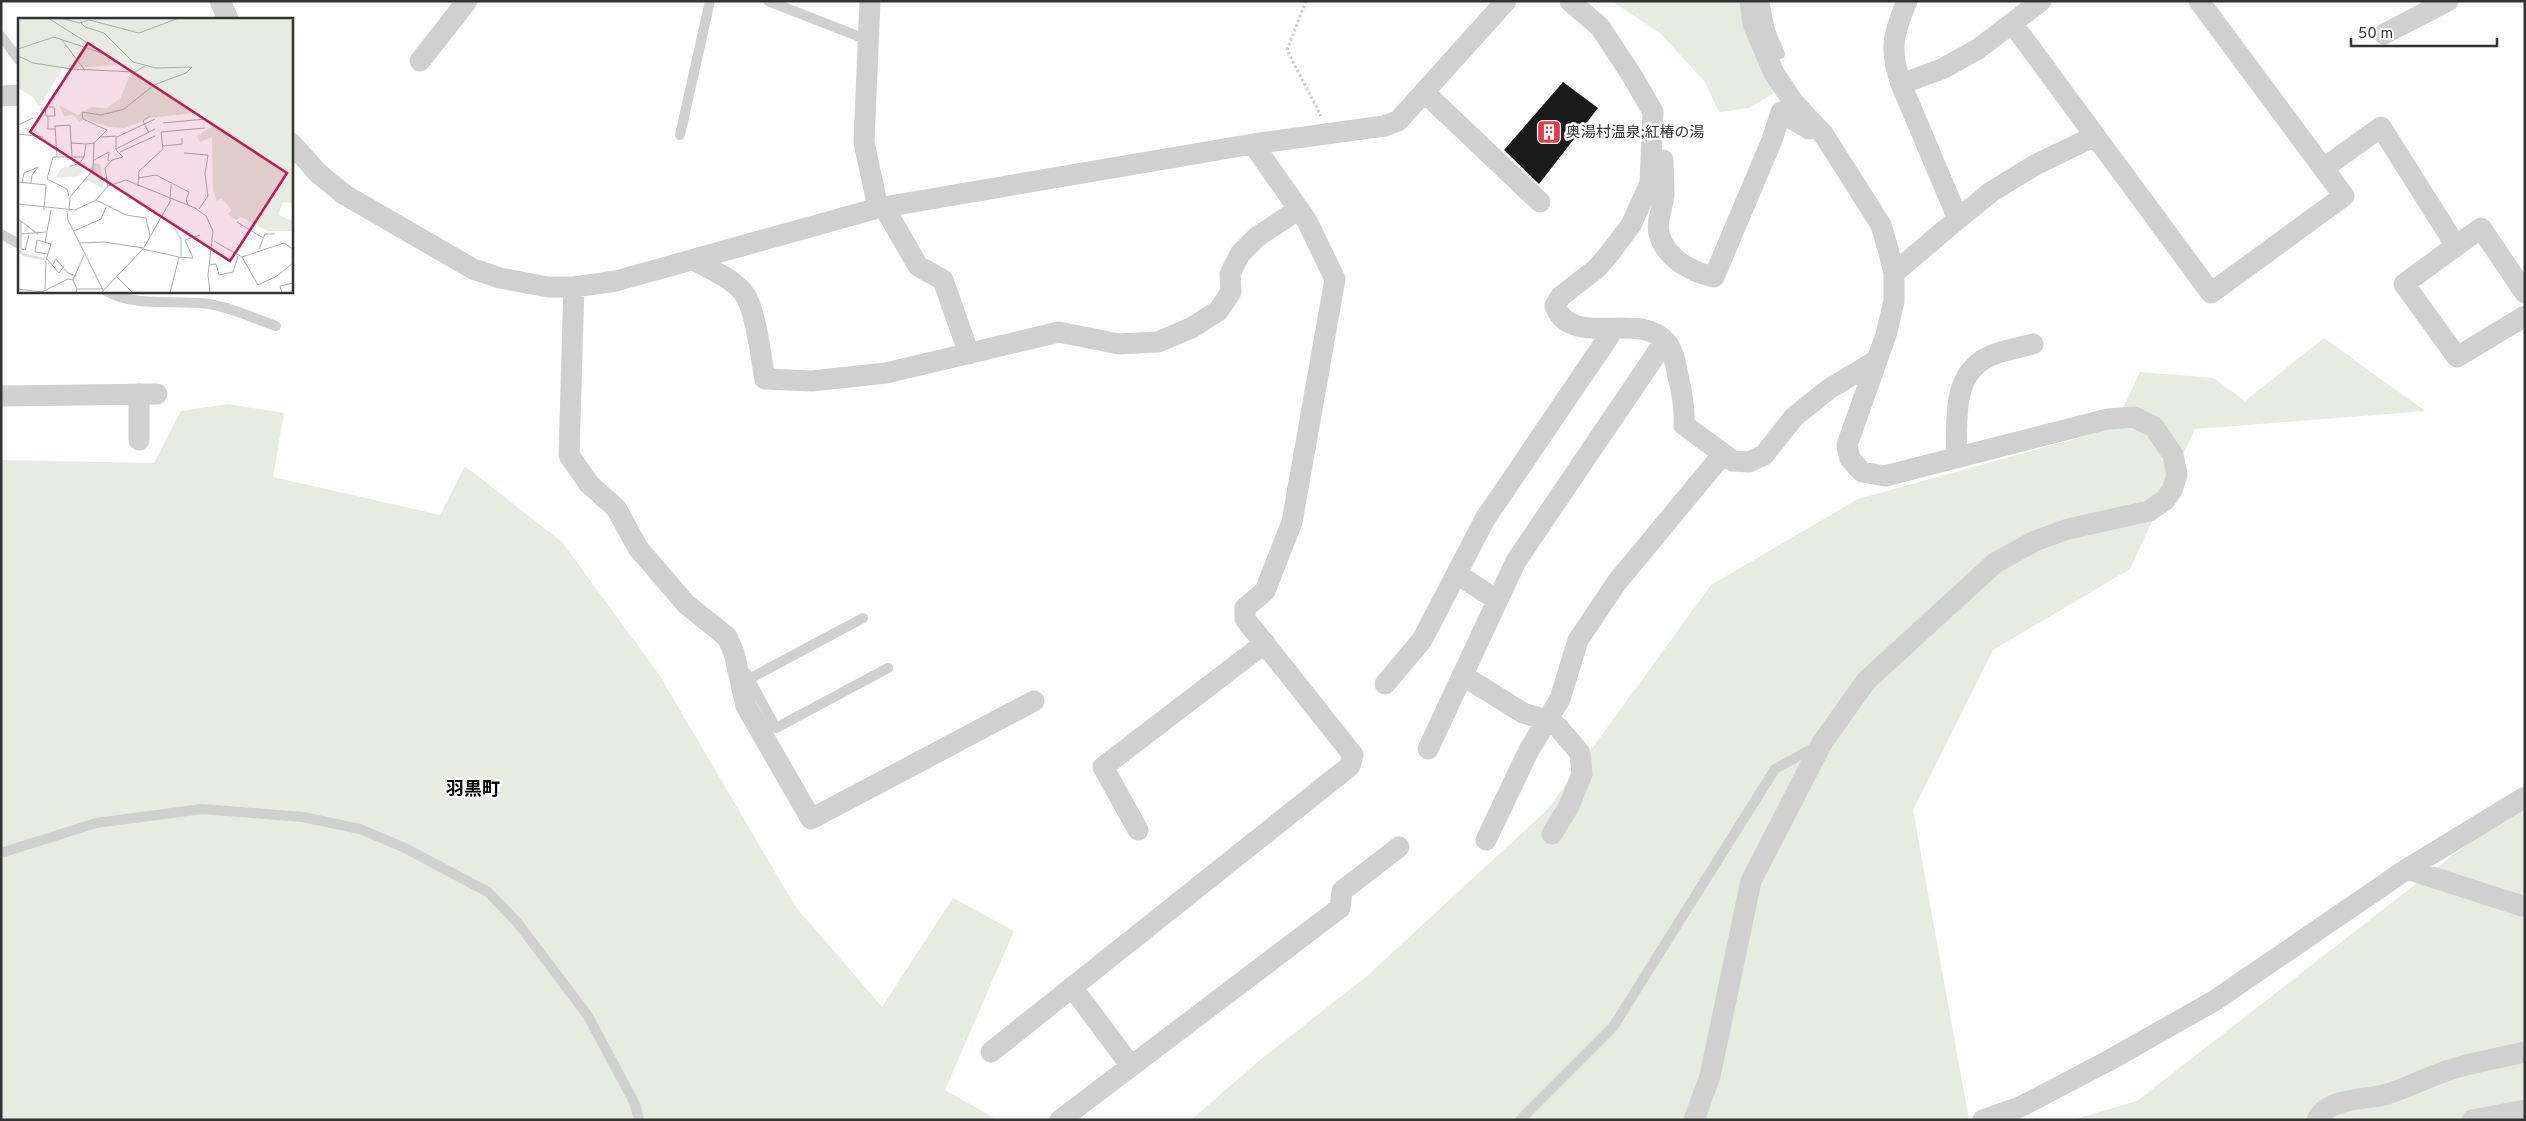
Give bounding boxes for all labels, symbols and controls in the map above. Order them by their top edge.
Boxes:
scale bar [2351,15,2497,47]
inset map [18,18,292,292]
text: 50 m [2358,25,2393,44]
building icon: 奥湯村温泉;紅椿の湯 [1536,119,1562,145]
place label: 奥湯村温泉;紅椿の湯 [1566,123,1704,143]
district label: 羽黒町 [446,779,500,802]

